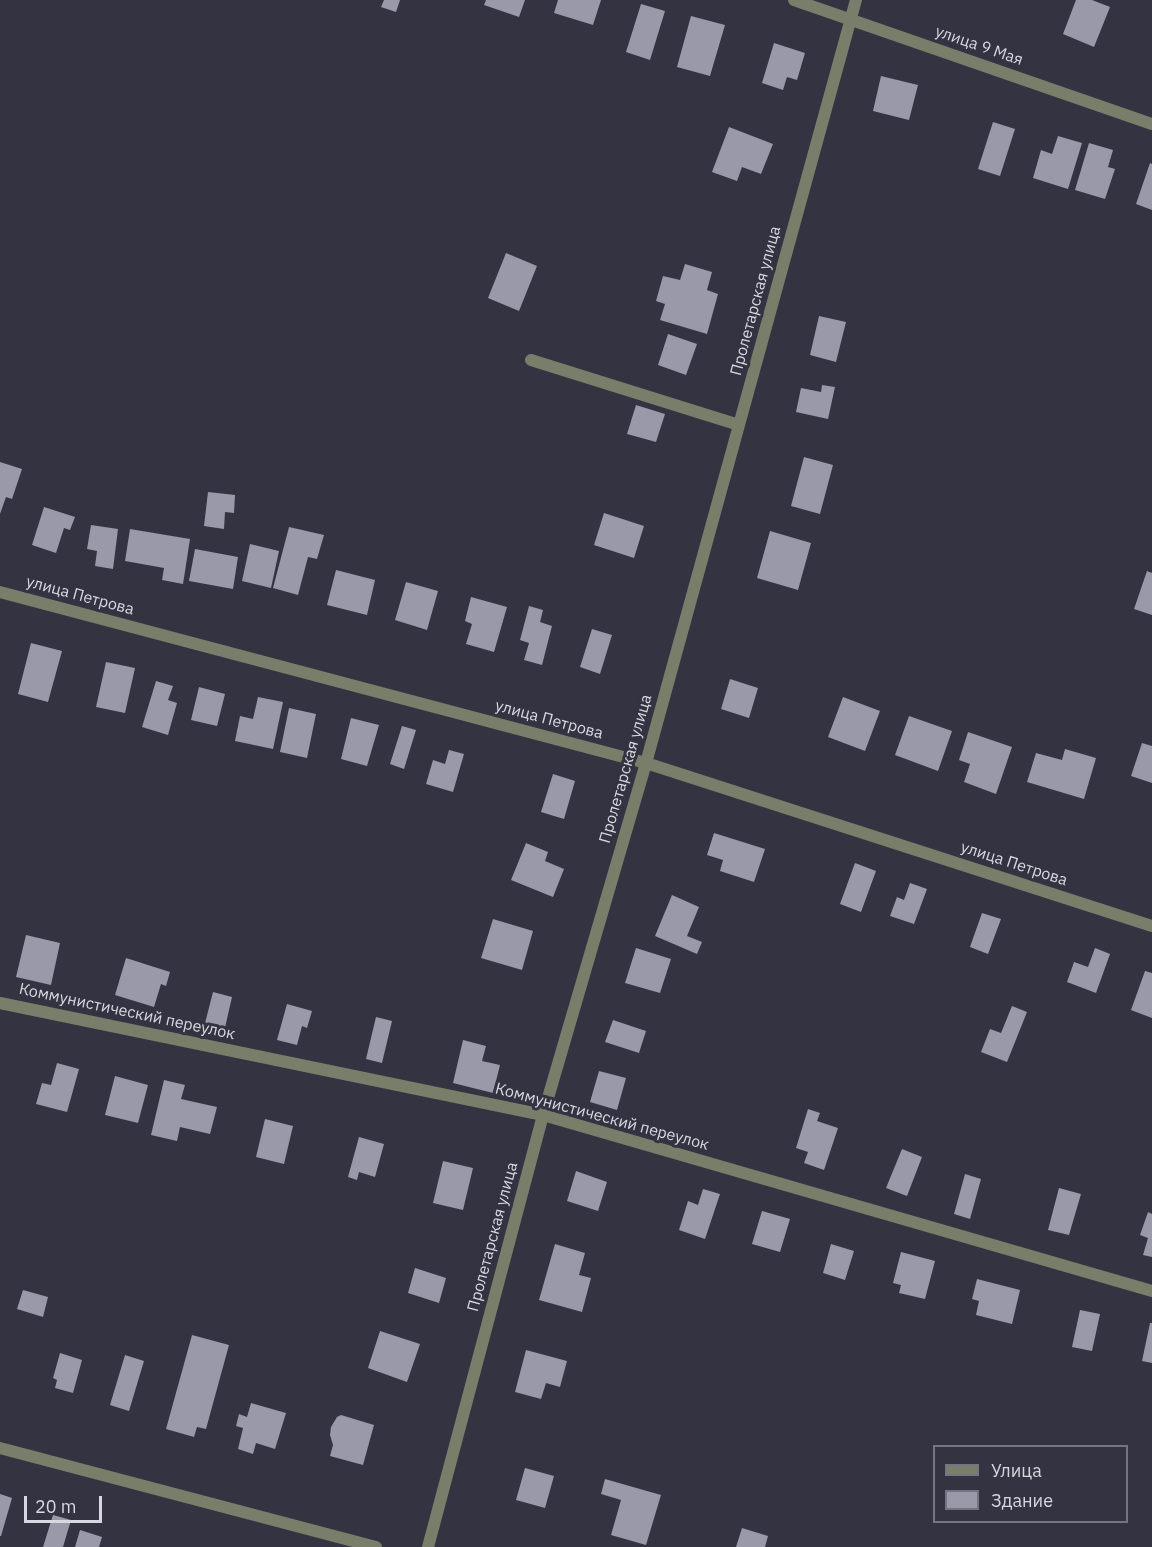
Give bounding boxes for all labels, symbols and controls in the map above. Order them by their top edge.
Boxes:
street label: улица 9 Мая [933,22,1025,70]
street label: Пролетарская улица [727,224,785,378]
street label: улица Петрова [24,572,136,620]
street label: Пролетарская улица [596,692,656,846]
street label: улица Петрова [493,696,605,744]
street label: улица Петрова [958,838,1070,890]
street label: Коммунистический переулок [17,980,237,1044]
street label: Коммунистический переулок [493,1079,711,1155]
street label: Пролетарская улица [464,1160,522,1314]
legend [933,1445,1128,1523]
text: Улица [991,1459,1042,1482]
scale bar [27,1484,105,1522]
text: Здание [991,1489,1053,1512]
text: 20 m [35,1495,77,1518]

